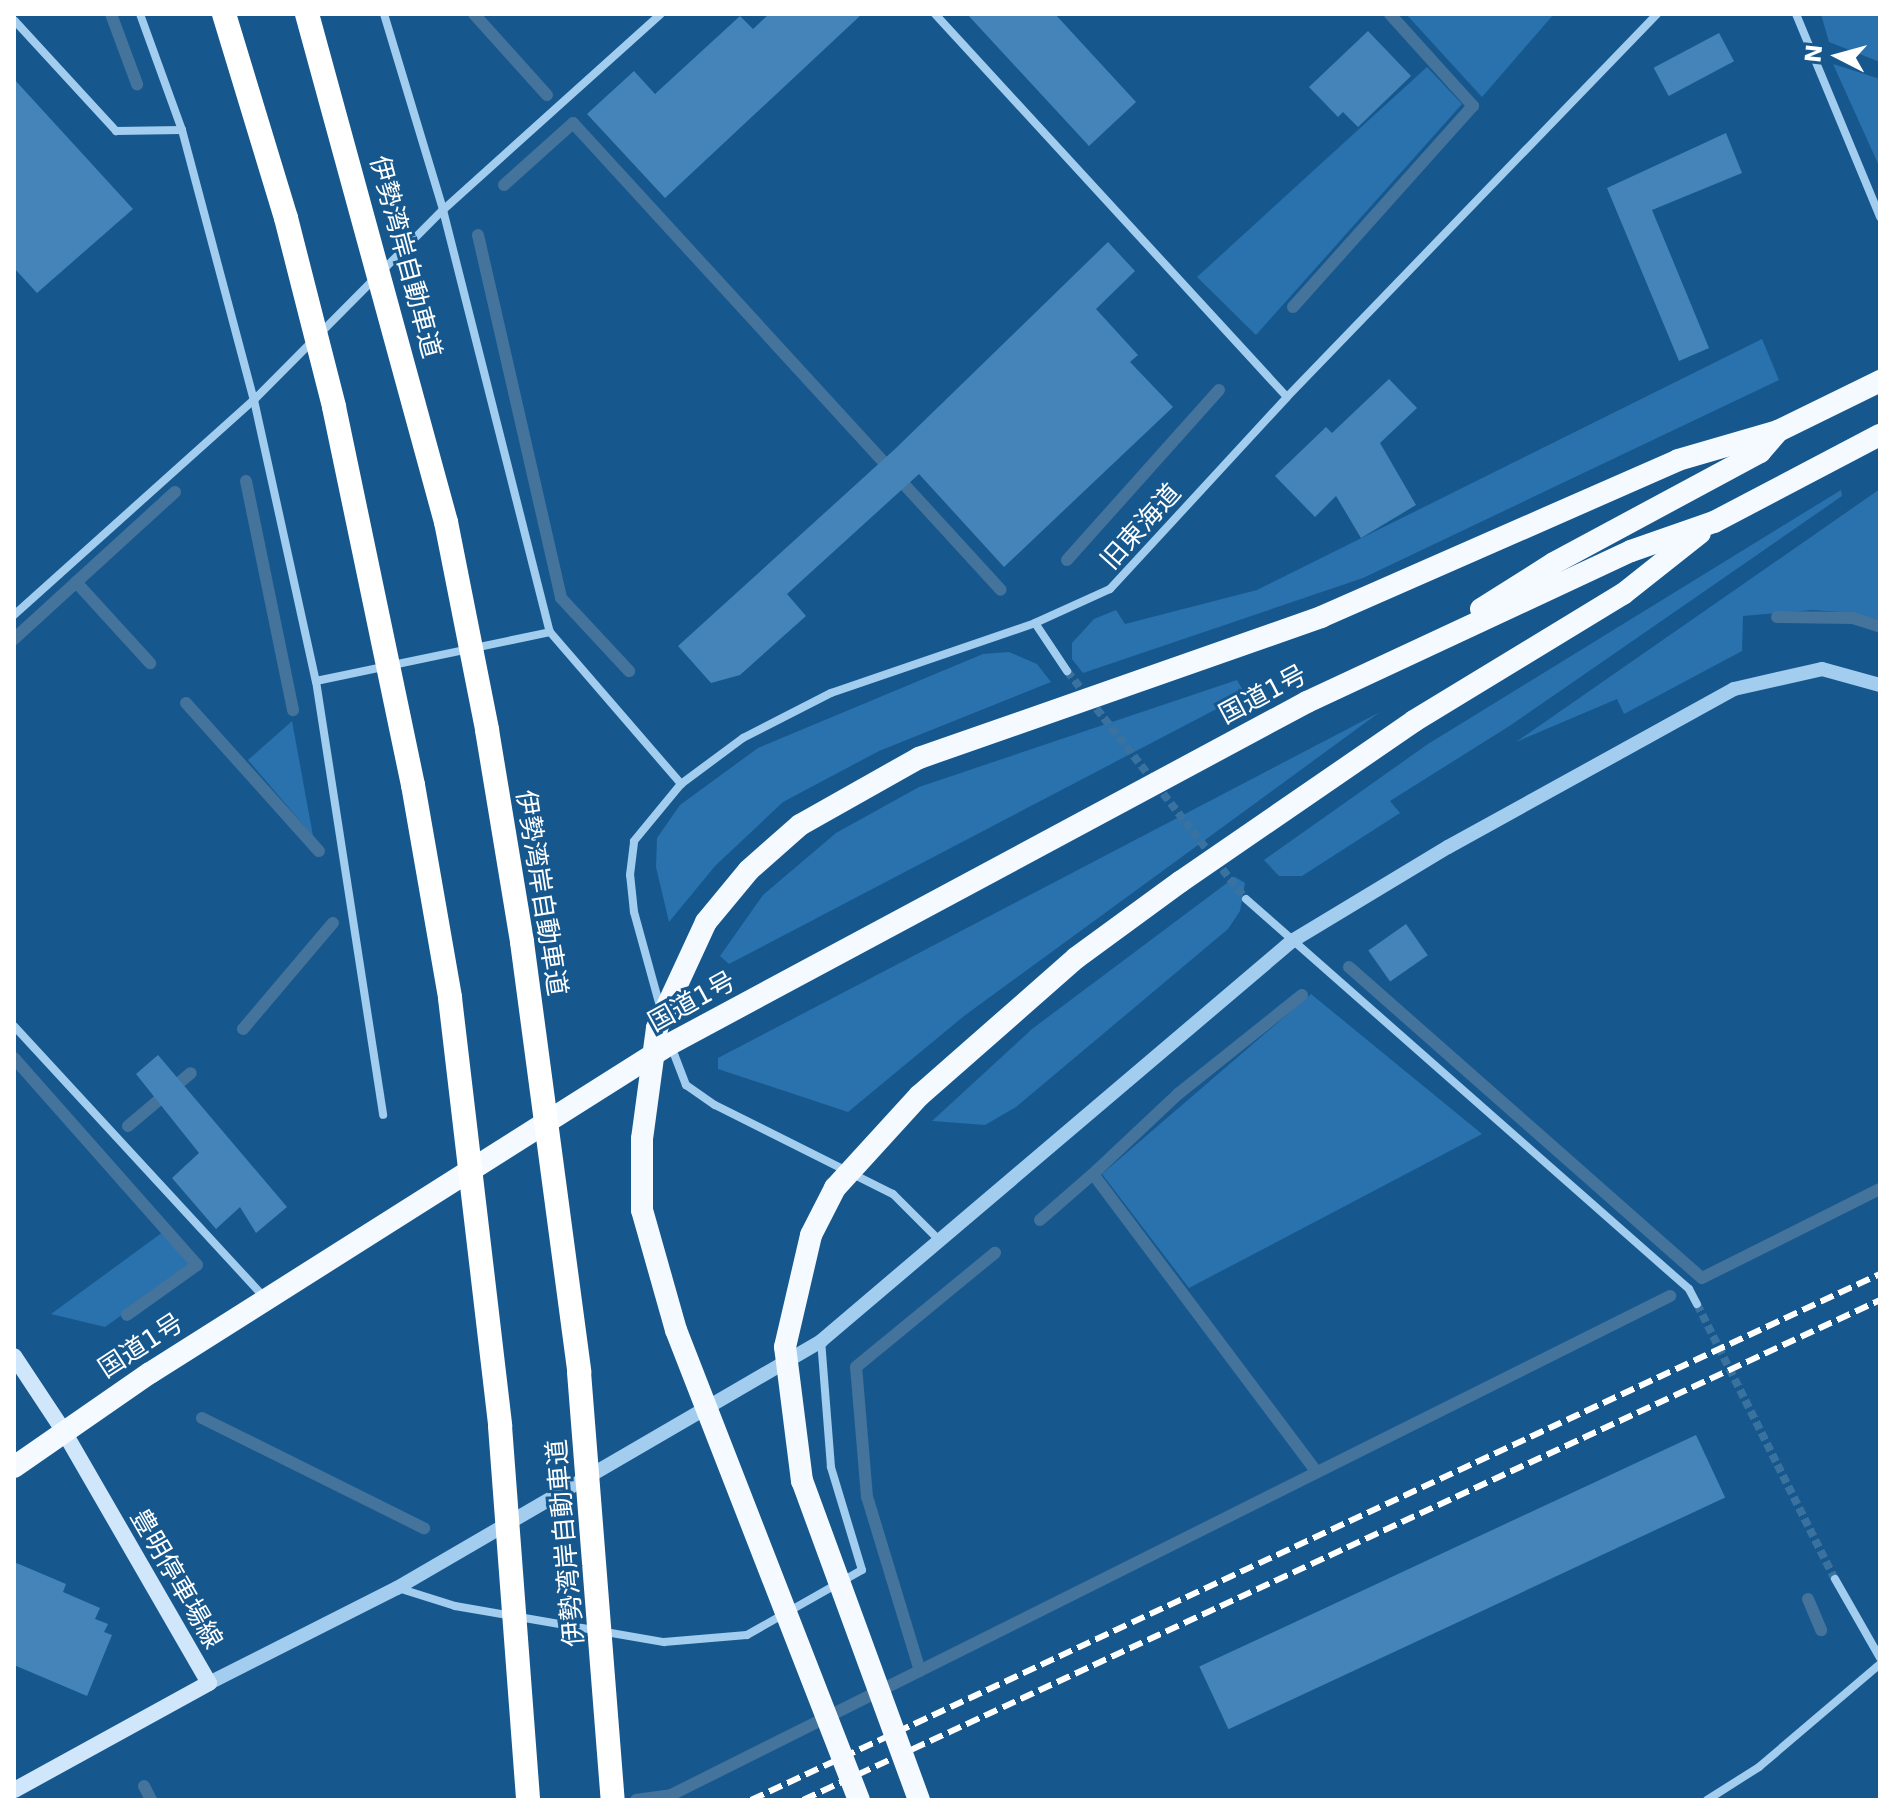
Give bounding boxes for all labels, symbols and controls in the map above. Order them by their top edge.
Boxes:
north arrow [1798,16,1878,96]
text: N [1800,43,1827,64]
street label: 伊勢湾岸自動車道 [363,153,447,361]
street label: 旧東海道 [1095,478,1187,576]
street label: 国道1号 [1214,659,1312,731]
street label: 伊勢湾岸自動車道 [509,788,573,998]
street label: 国道1号 [643,965,741,1039]
street label: 国道1号 [93,1307,189,1385]
street label: 伊勢湾岸自動車道 [541,1438,591,1648]
street label: 豊明停車場線 [123,1504,229,1654]

